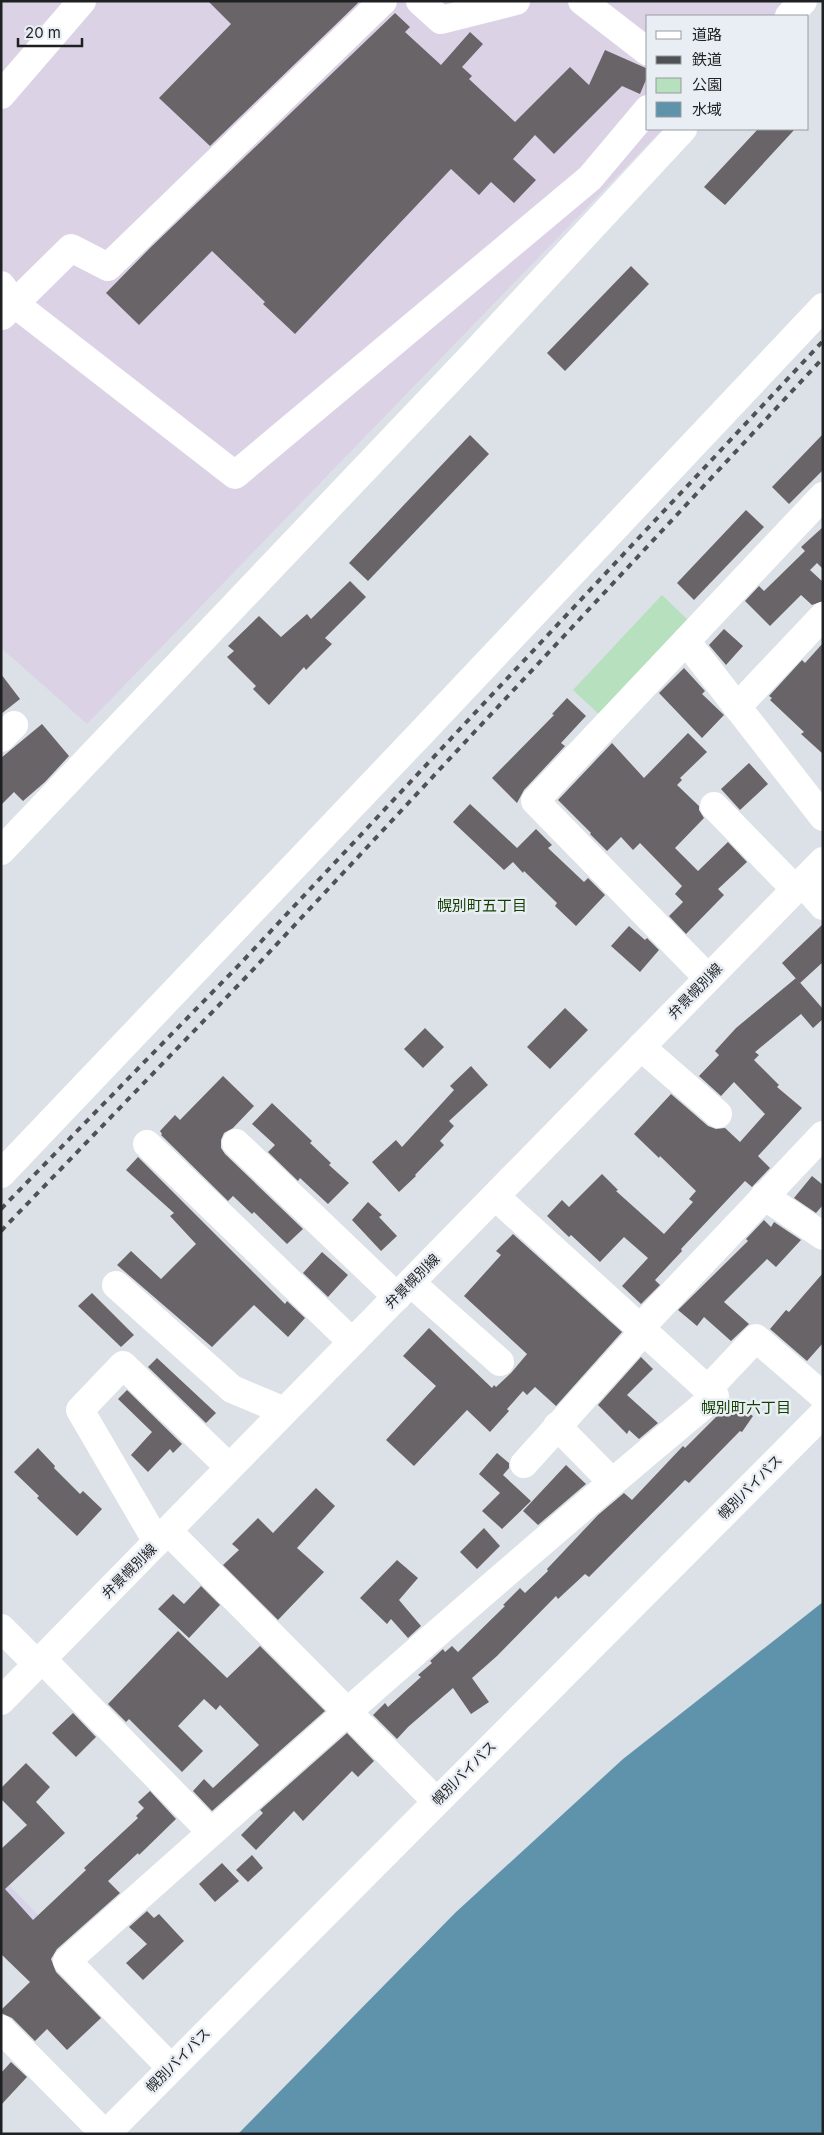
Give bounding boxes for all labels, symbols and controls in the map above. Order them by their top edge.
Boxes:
scale bar [18,15,81,47]
legend [646,15,809,130]
text: 20 m [25,23,61,42]
text: 道路 [692,25,722,44]
text: 鉄道 [692,50,722,69]
text: 公園 [692,75,722,94]
text: 水域 [692,100,722,119]
district label: 幌別町五丁目 [437,896,527,915]
street label: 弁景幌別線 [664,960,725,1022]
street label: 弁景幌別線 [381,1250,442,1311]
district label: 幌別町六丁目 [701,1398,791,1417]
street label: 幌別バイパス [714,1451,785,1522]
street label: 弁景幌別線 [98,1540,159,1601]
street label: 幌別バイパス [428,1737,499,1808]
street label: 幌別バイパス [142,2024,213,2095]

